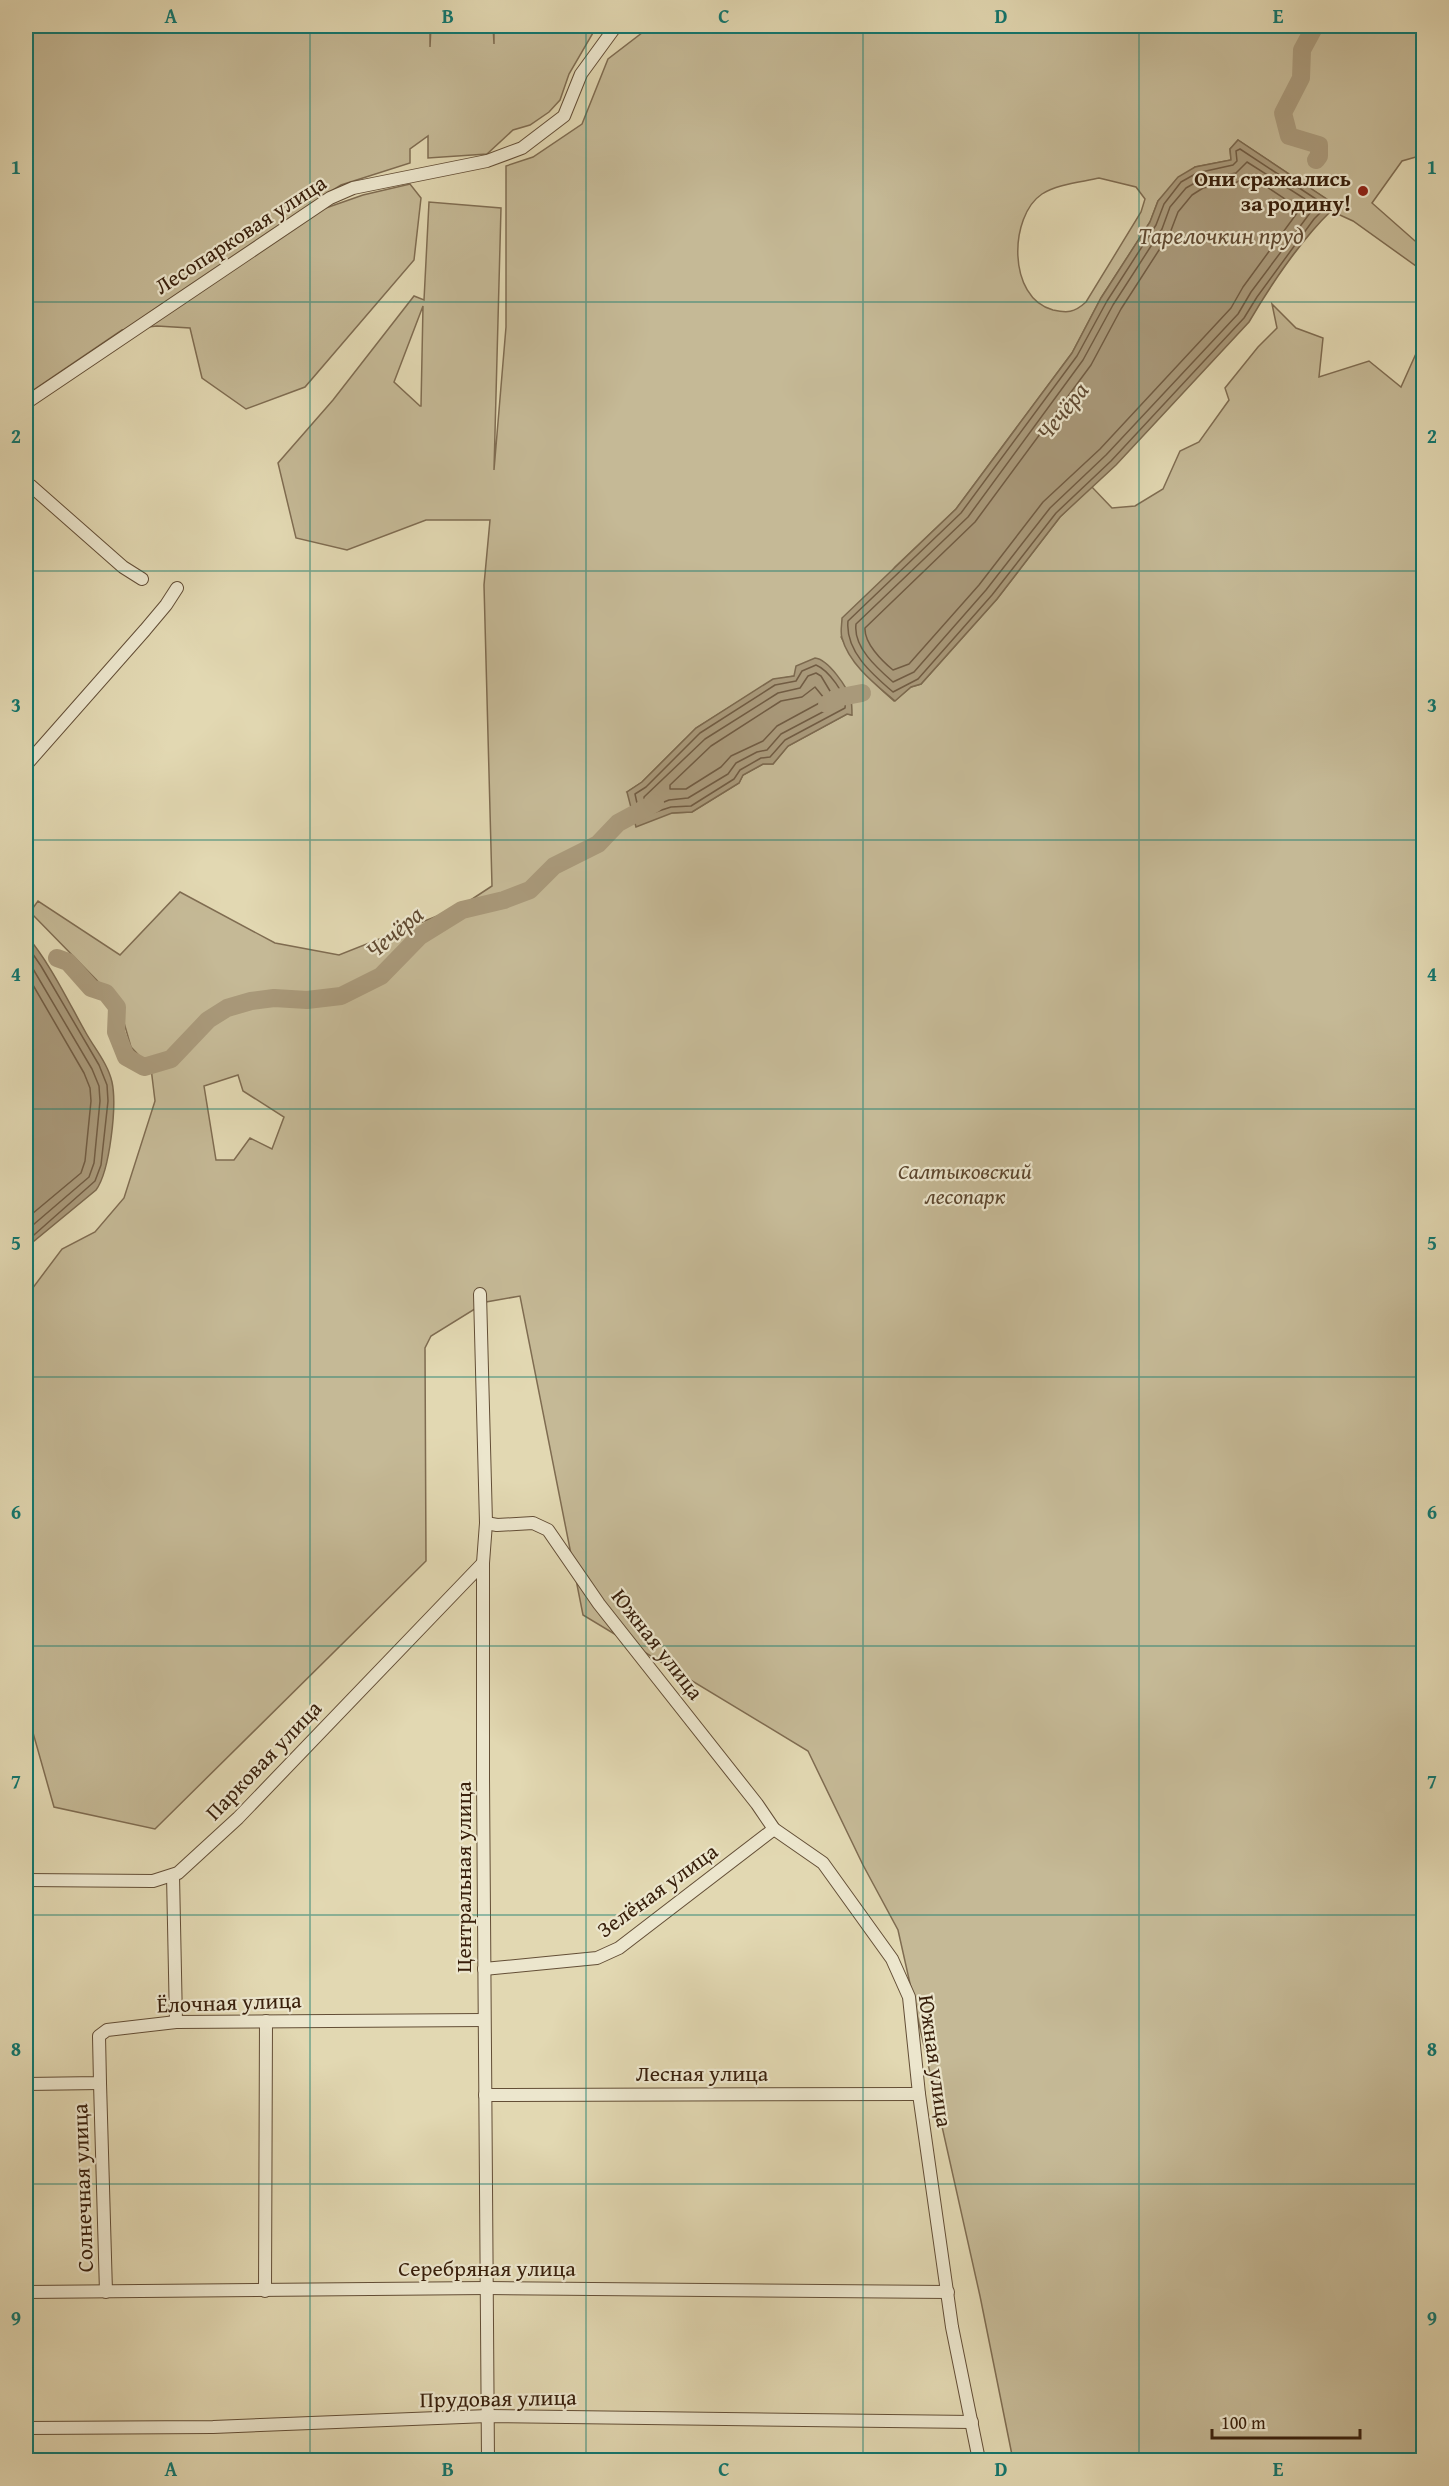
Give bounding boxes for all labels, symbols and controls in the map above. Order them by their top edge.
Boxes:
text: A [165,1,178,30]
text: B [442,1,454,30]
text: C [718,1,730,30]
text: D [994,1,1008,30]
text: E [1273,1,1284,30]
text: 1 [11,152,21,181]
text: 1 [1427,152,1437,181]
place label: Они сражались за родину! [1194,162,1351,219]
street label: Лесопарковая улица [148,166,333,302]
marker: Они сражались за родину! [1356,184,1370,198]
water label: Тарелочкин пруд [1138,218,1304,253]
water label: Чечёра [1027,374,1097,448]
text: 2 [11,421,21,450]
text: 2 [1427,421,1437,450]
text: 3 [11,690,21,719]
text: 3 [1427,690,1437,719]
water label: Чечёра [357,897,431,967]
text: 4 [11,959,21,988]
text: 4 [1427,959,1437,988]
park label: Салтыковский лесопарк [898,1155,1032,1212]
text: 5 [11,1228,21,1257]
text: 5 [1427,1228,1437,1257]
text: 6 [11,1497,21,1526]
text: 6 [1427,1497,1437,1526]
street label: Южная улица [604,1582,712,1707]
street label: Парковая улица [197,1692,329,1827]
text: 7 [11,1766,21,1795]
text: 7 [1427,1766,1437,1795]
street label: Центральная улица [447,1781,479,1973]
street label: Зелёная улица [590,1835,725,1945]
street label: Ёлочная улица [156,1983,302,2021]
street label: Южная улица [911,1993,961,2130]
text: 8 [11,2034,21,2063]
text: 8 [1427,2034,1437,2063]
street label: Лесная улица [636,2057,769,2089]
street label: Солнечная улица [63,2103,101,2273]
street label: Серебряная улица [398,2252,576,2284]
text: 9 [11,2303,21,2332]
text: 9 [1427,2303,1437,2332]
street label: Прудовая улица [419,2381,577,2415]
scale bar [1212,2402,1360,2440]
text: 100 m [1221,2409,1266,2436]
text: A [165,2454,178,2483]
text: B [442,2454,454,2483]
text: C [718,2454,730,2483]
text: D [994,2454,1008,2483]
text: E [1273,2454,1284,2483]

